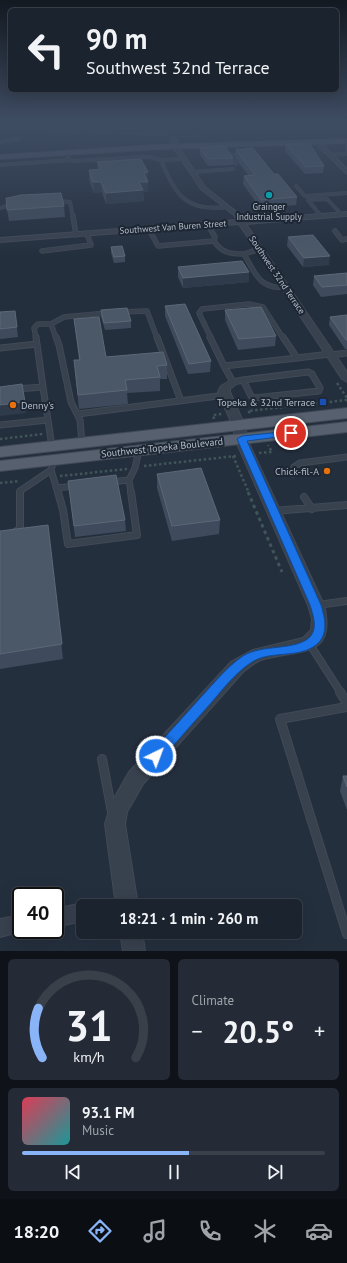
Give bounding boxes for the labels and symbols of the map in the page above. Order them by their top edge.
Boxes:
marker: Grainger Industrial Supply [264,190,274,200]
place label: Grainger Industrial Supply [236,201,302,222]
street label: Southwest Van Buren Street [119,217,227,236]
street label: Southwest 32nd Terrace [247,234,308,316]
place label: Topeka & 32nd Terrace [217,396,315,409]
marker: Topeka & 32nd Terrace [318,397,328,407]
place label: Denny's [21,399,54,412]
marker: Denny's [8,400,18,410]
pin [274,416,308,450]
street label: Southwest Topeka Boulevard [100,435,224,460]
place label: Chick-fil-A [275,465,319,478]
marker: Chick-fil-A [322,466,332,476]
position arrow [135,735,177,777]
speed limit sign: 40 [12,887,64,939]

